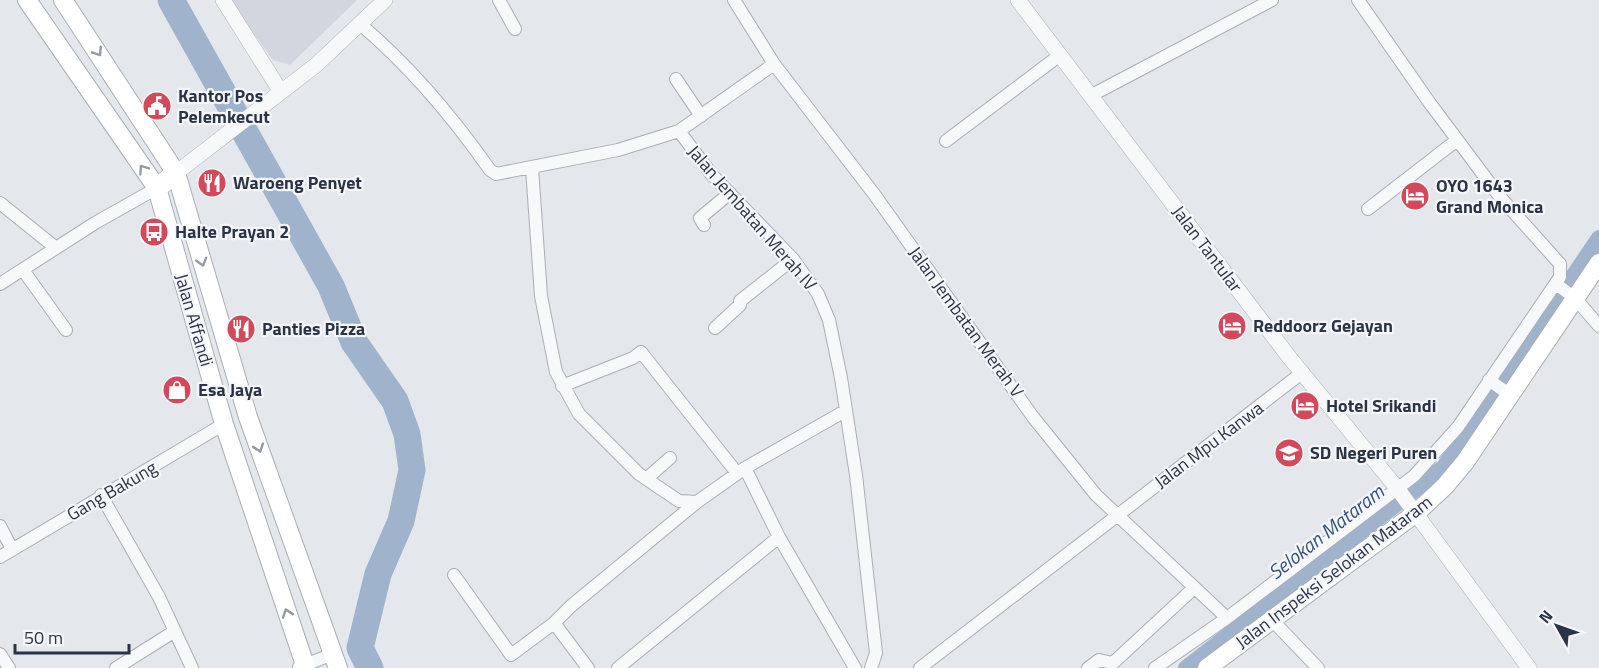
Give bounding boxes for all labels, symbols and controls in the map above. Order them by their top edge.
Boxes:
one-way arrow [90,46,102,56]
place label: Kantor Pos Pelemkecut [178,82,270,130]
public building icon: Kantor Pos Pelemkecut [141,90,173,122]
street label: Jalan Jembatan Merah IV [681,139,824,297]
one-way arrow [139,164,150,175]
restaurant icon: Waroeng Penyet [196,167,228,199]
place label: Waroeng Penyet [233,169,362,196]
place label: OYO 1643 Grand Monica [1436,172,1543,220]
hotel icon: OYO 1643 Grand Monica [1399,180,1431,212]
street label: Jalan Tantular [1166,200,1249,298]
bus stop icon: Halte Prayan 2 [138,216,170,248]
place label: Halte Prayan 2 [175,218,289,245]
street label: Jalan Jembatan Merah V [902,240,1031,403]
one-way arrow [195,256,207,267]
street label: Jalan Affandi [168,270,221,370]
hotel icon: Reddoorz Gejayan [1216,310,1248,342]
place label: Reddoorz Gejayan [1253,312,1393,339]
restaurant icon: Panties Pizza [225,313,257,345]
place label: Panties Pizza [262,315,365,342]
shop icon: Esa Jaya [161,374,193,406]
place label: Esa Jaya [198,376,262,403]
hotel icon: Hotel Srikandi [1289,390,1321,422]
place label: Hotel Srikandi [1326,392,1436,419]
street label: Jalan Mpu Kanwa [1148,395,1269,495]
school or university icon: SD Negeri Puren [1273,437,1305,469]
place label: SD Negeri Puren [1310,439,1437,466]
one-way arrow [252,443,265,453]
street label: Gang Bakung [62,454,162,527]
water label: Selokan Mataram [1261,476,1391,587]
street label: Jalan Inspeksi Selokan Mataram [1230,488,1438,655]
north arrow [1527,596,1587,656]
text: N [1533,604,1558,628]
one-way arrow [282,608,295,619]
scale bar [15,617,129,655]
text: 50 m [24,624,63,651]

